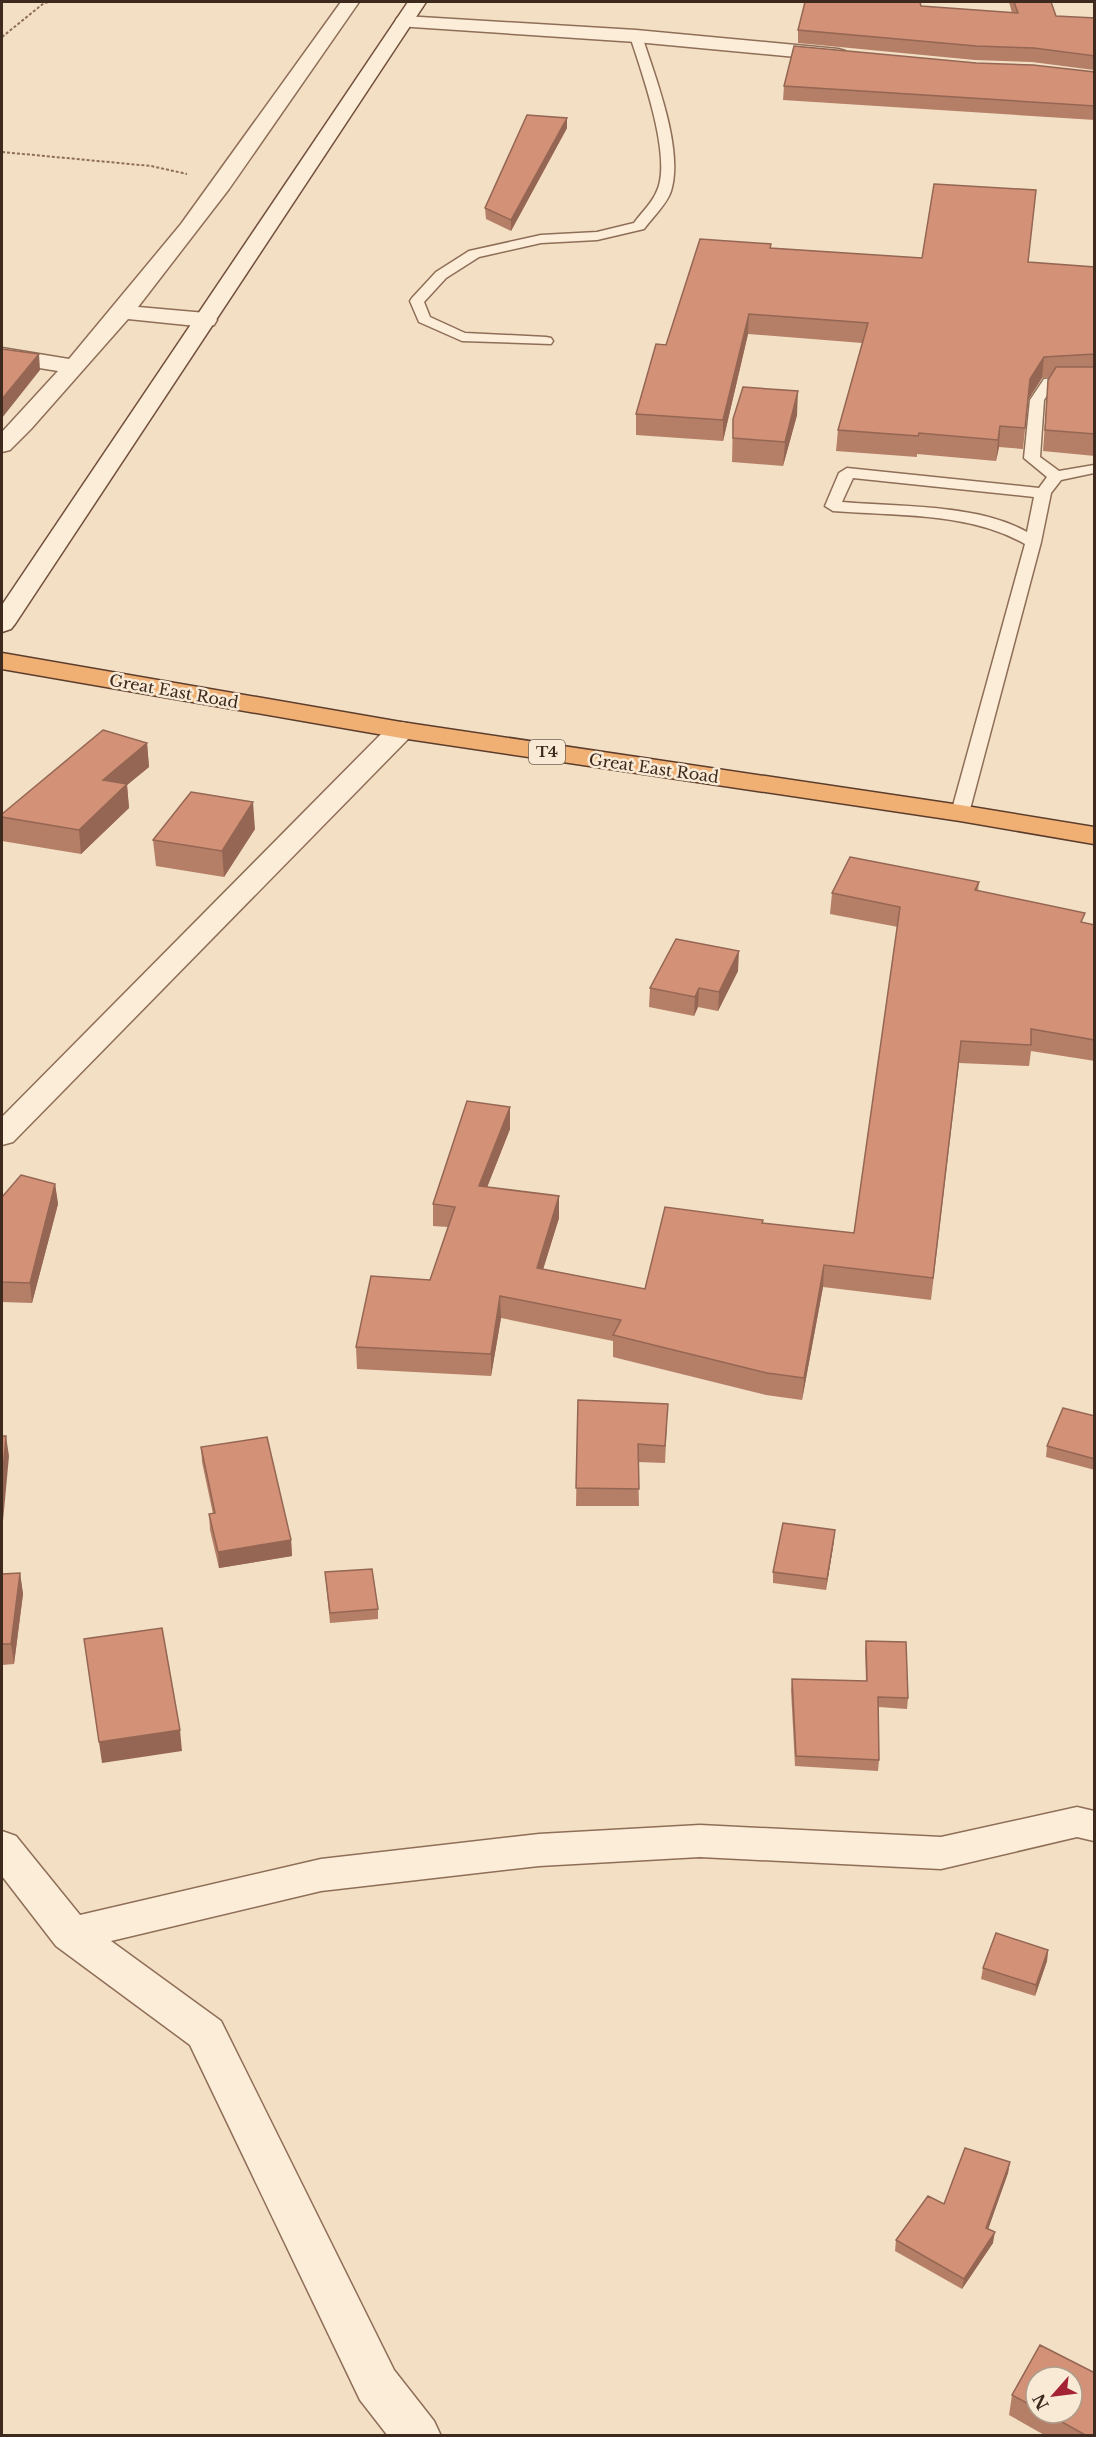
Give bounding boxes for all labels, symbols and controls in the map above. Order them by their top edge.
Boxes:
street label: Great East Road [108,670,240,712]
road number: T4 [529,740,565,764]
street label: Great East Road [588,749,720,787]
north arrow [1024,2365,1084,2425]
text: N [1028,2391,1053,2413]

